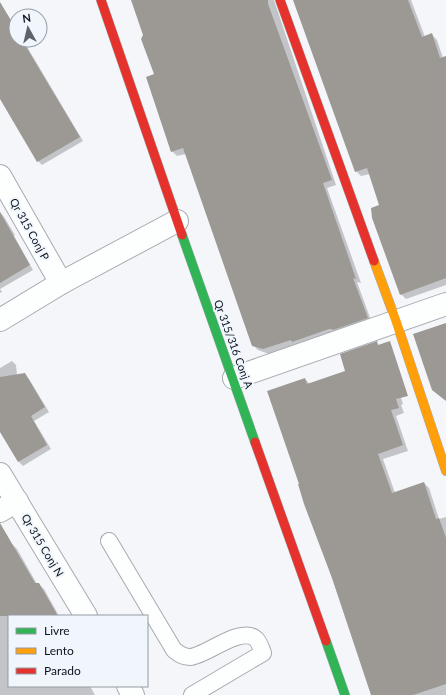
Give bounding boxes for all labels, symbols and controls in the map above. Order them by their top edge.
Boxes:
north arrow [8,8,48,48]
text: N [21,11,32,25]
street label: Qr 315 Conj P [8,196,53,263]
street label: Qr 315/316 Conj A [212,298,256,391]
street label: Qr 315 Conj N [19,511,67,579]
legend [8,615,148,687]
text: Livre [44,623,70,638]
text: Lento [44,643,74,658]
text: Parado [44,663,81,678]

